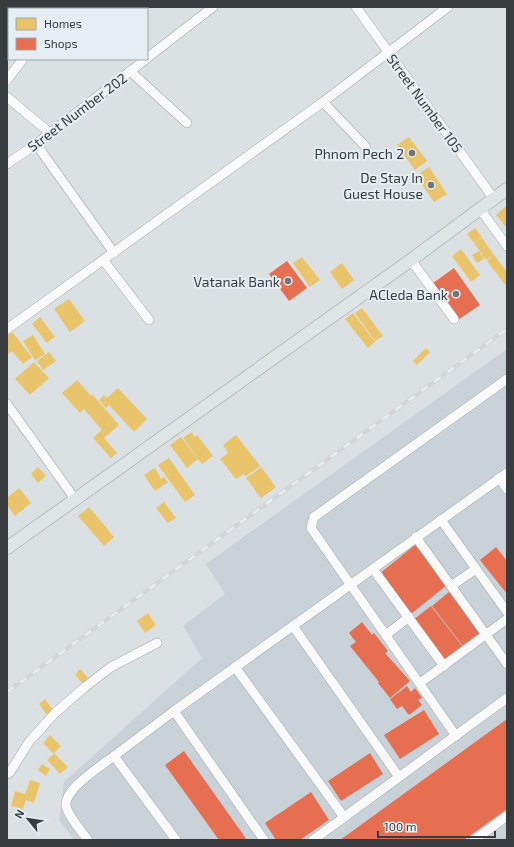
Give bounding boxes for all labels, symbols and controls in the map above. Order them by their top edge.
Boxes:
legend [8,8,148,60]
text: Homes [44,16,82,30]
text: Shops [44,36,78,50]
street label: Street Number 105 [384,50,466,156]
street label: Street Number 202 [24,69,130,155]
place label: Phnom Pech 2 [314,145,404,162]
marker: Phnom Pech 2 [407,148,417,158]
place label: De Stay In Guest House [343,169,423,202]
marker: De Stay In Guest House [426,180,436,190]
place label: Vatanak Bank [194,273,280,290]
marker: Vatanak Bank [283,276,293,286]
place label: ACleda Bank [369,286,448,303]
marker: ACleda Bank [451,289,461,299]
north arrow [8,799,48,839]
text: N [11,807,27,820]
scale bar [378,813,495,839]
text: 100 m [384,819,416,833]

